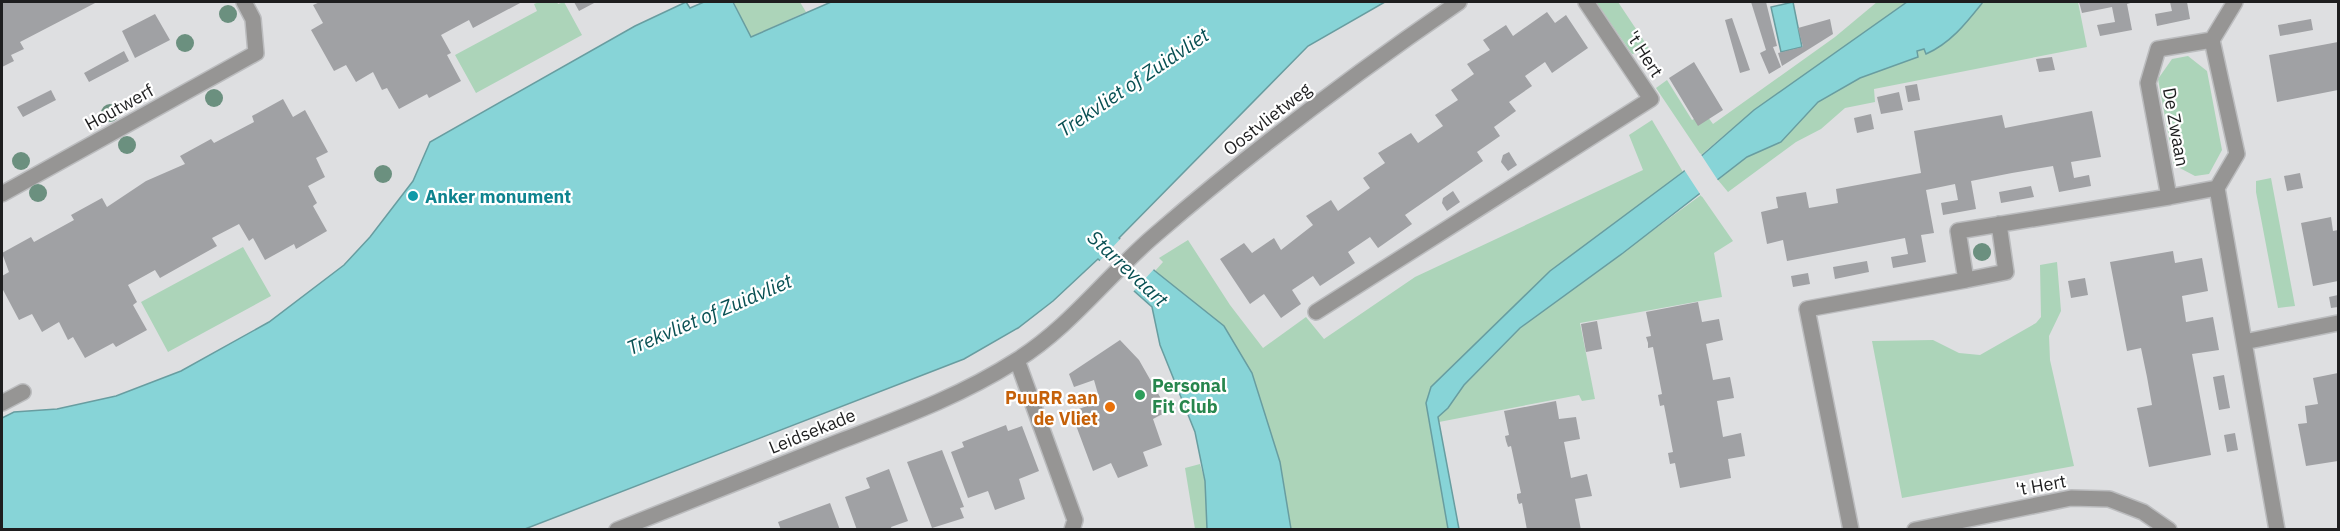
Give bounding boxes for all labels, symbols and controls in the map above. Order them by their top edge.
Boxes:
water label: Trekvliet of Zuidvliet [1052,21,1214,143]
street label: 't Hert [1622,27,1668,81]
street label: Oostvlietweg [1218,77,1316,160]
street label: Houtwerf [80,79,158,135]
street label: De Zwaan [2158,86,2194,168]
place label: Anker monument [425,185,571,208]
marker: Anker monument [406,189,420,203]
water label: Starrevaart [1082,224,1174,313]
water label: Trekvliet of Zuidvliet [622,267,796,361]
place label: Personal Fit Club [1152,374,1227,418]
place label: PuuRR aan de Vliet [1005,386,1098,430]
marker: Personal Fit Club [1133,388,1147,402]
marker: PuuRR aan de Vliet [1103,400,1117,414]
street label: Leidsekade [765,403,859,459]
street label: 't Hert [2014,469,2068,501]

